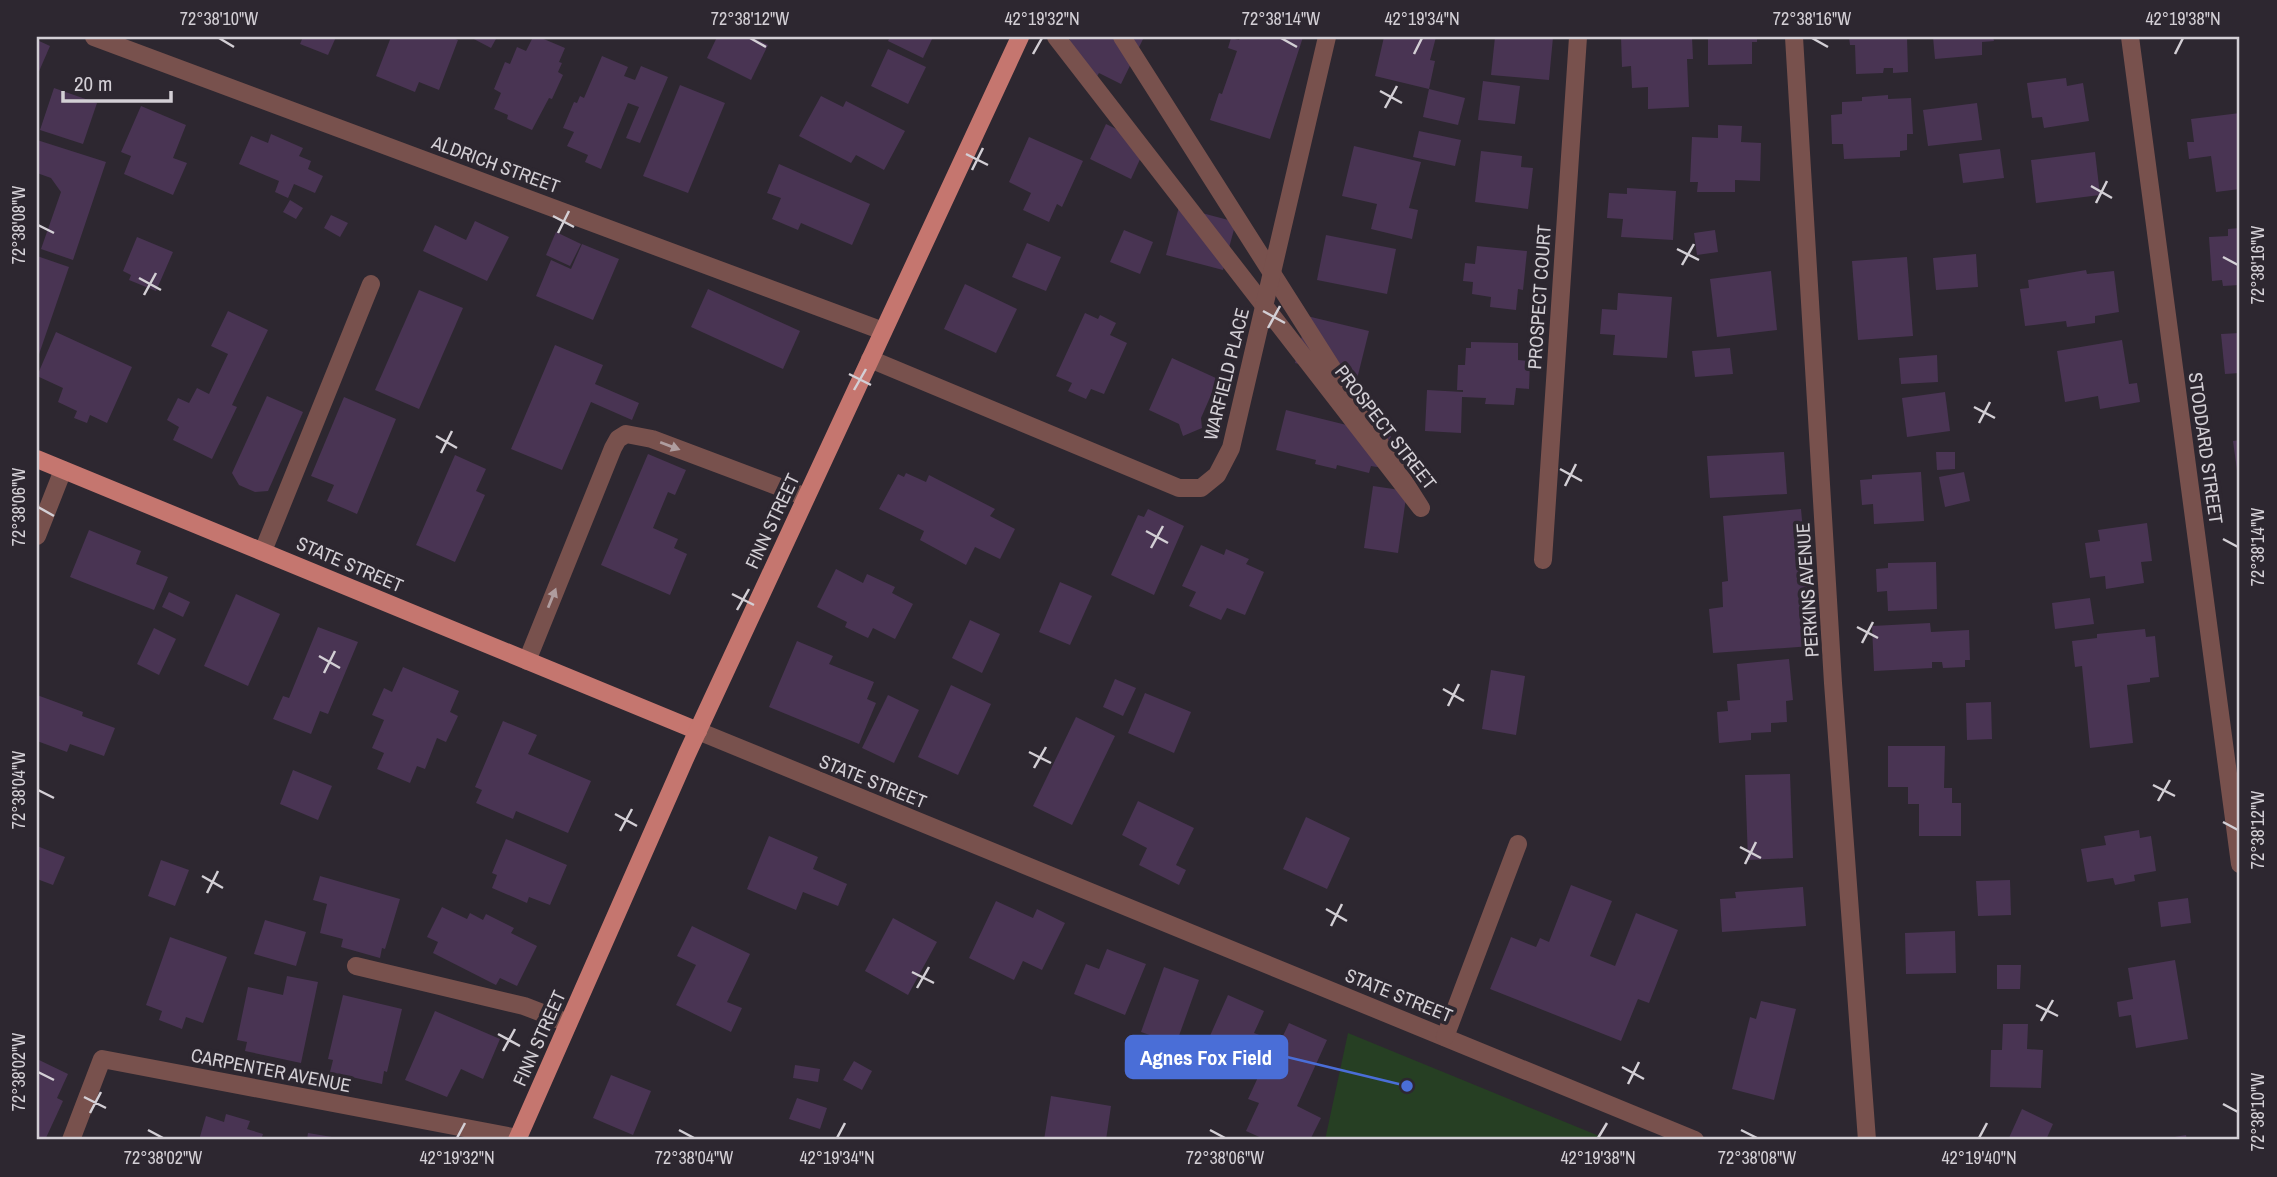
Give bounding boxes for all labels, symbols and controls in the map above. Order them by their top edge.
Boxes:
text: 72°38'10"W [180,6,258,31]
text: 72°38'12"W [711,6,789,31]
text: 42°19'32"N [1004,6,1080,31]
text: 72°38'14"W [1242,6,1320,31]
text: 42°19'34"N [1384,6,1460,31]
text: 72°38'16"W [1773,6,1851,31]
text: 42°19'38"N [2145,6,2221,31]
scale bar [63,60,172,104]
text: 20 m [74,69,112,98]
street label: ALDRICH STREET [428,128,564,199]
text: 72°38'08"W [6,186,31,264]
street label: PROSPECT COURT [1521,223,1557,370]
text: 72°38'16"W [2245,226,2270,304]
street label: WARFIELD PLACE [1197,305,1255,443]
street label: PROSPECT STREET [1329,359,1443,495]
street label: STODDARD STREET [2182,370,2230,526]
one-way arrow [660,441,681,452]
text: 72°38'06"W [6,468,31,546]
street label: FINN STREET [739,469,806,573]
text: 72°38'14"W [2245,508,2270,586]
street label: PERKINS AVENUE [1789,522,1825,658]
street label: STATE STREET [293,530,408,598]
one-way arrow [547,587,558,608]
street label: STATE STREET [815,748,931,815]
text: 72°38'04"W [6,751,31,829]
text: 72°38'12"W [2245,791,2270,869]
street label: STATE STREET [1341,962,1457,1029]
street label: FINN STREET [506,986,572,1090]
text: 72°38'02"W [6,1033,31,1111]
callout: Agnes Fox Field [1126,1036,1287,1078]
street label: CARPENTER AVENUE [189,1042,353,1098]
text: Agnes Fox Field [1140,1043,1272,1072]
text: 72°38'10"W [2245,1073,2270,1151]
text: 72°38'02"W [124,1145,202,1170]
text: 42°19'32"N [419,1145,495,1170]
text: 72°38'04"W [655,1145,733,1170]
text: 42°19'34"N [799,1145,875,1170]
text: 72°38'06"W [1186,1145,1264,1170]
text: 42°19'38"N [1560,1145,1636,1170]
text: 72°38'08"W [1718,1145,1796,1170]
text: 42°19'40"N [1941,1145,2017,1170]

